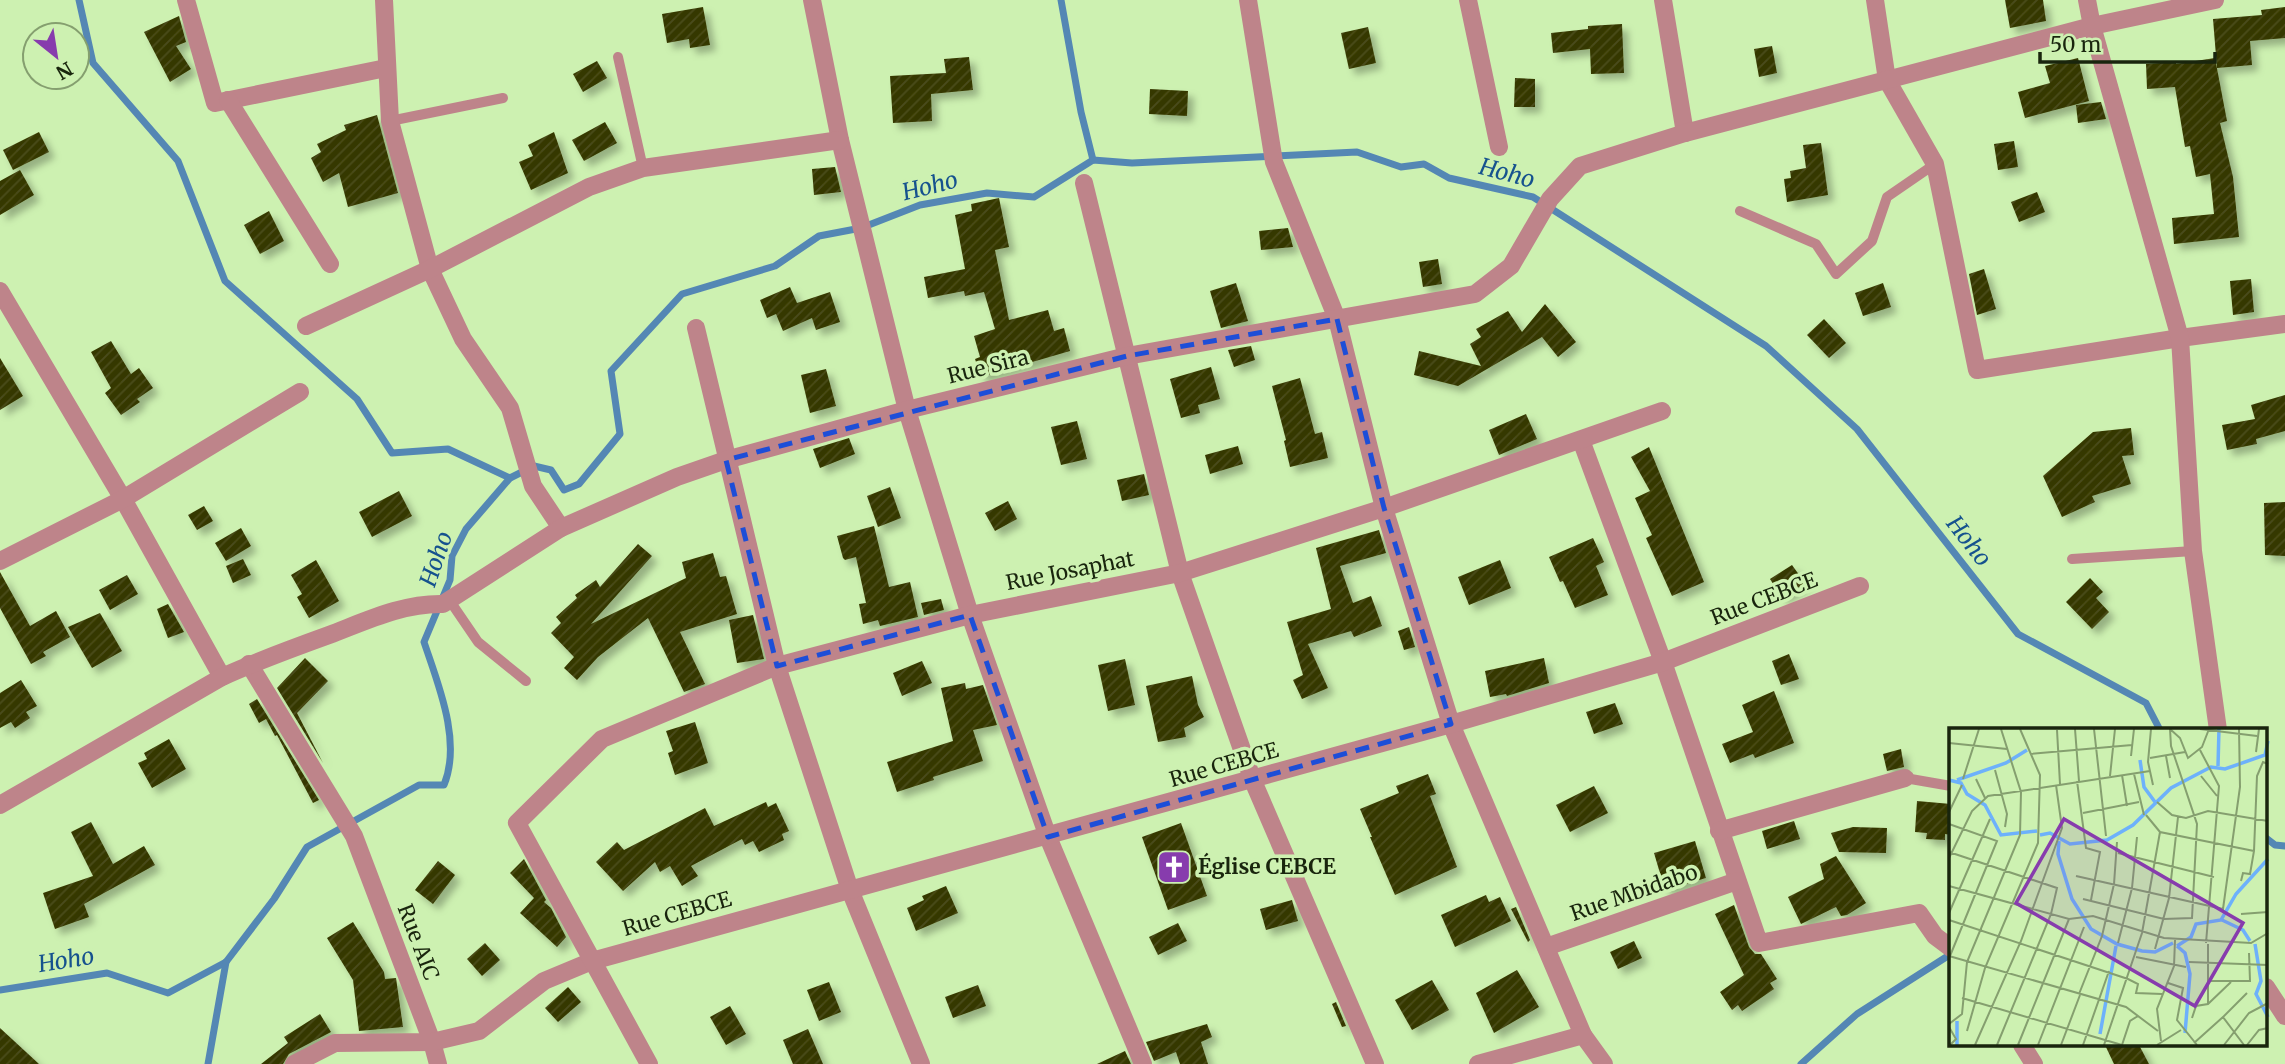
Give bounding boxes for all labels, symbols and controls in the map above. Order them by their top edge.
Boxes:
north arrow [21,21,91,91]
scale bar [2040,21,2215,65]
text: 50 m [2050,31,2101,58]
text: N [52,57,77,85]
water label: Hoho [1475,151,1538,194]
water label: Hoho [898,165,961,207]
street label: Rue Sira [944,343,1031,390]
water label: Hoho [1940,509,1998,572]
water label: Hoho [412,527,458,591]
street label: Rue Josaphat [1003,545,1136,596]
street label: Rue CEBCE [1707,566,1822,631]
inset map [1949,728,2268,1046]
street label: Rue CEBCE [1166,736,1282,793]
church icon: Église CEBCE [1155,848,1193,886]
place label: Église CEBCE [1198,852,1336,880]
street label: Rue Mbidabo [1567,858,1701,927]
street label: Rue CEBCE [619,885,735,942]
street label: Rue AIC [392,900,445,984]
water label: Hoho [35,941,96,978]

